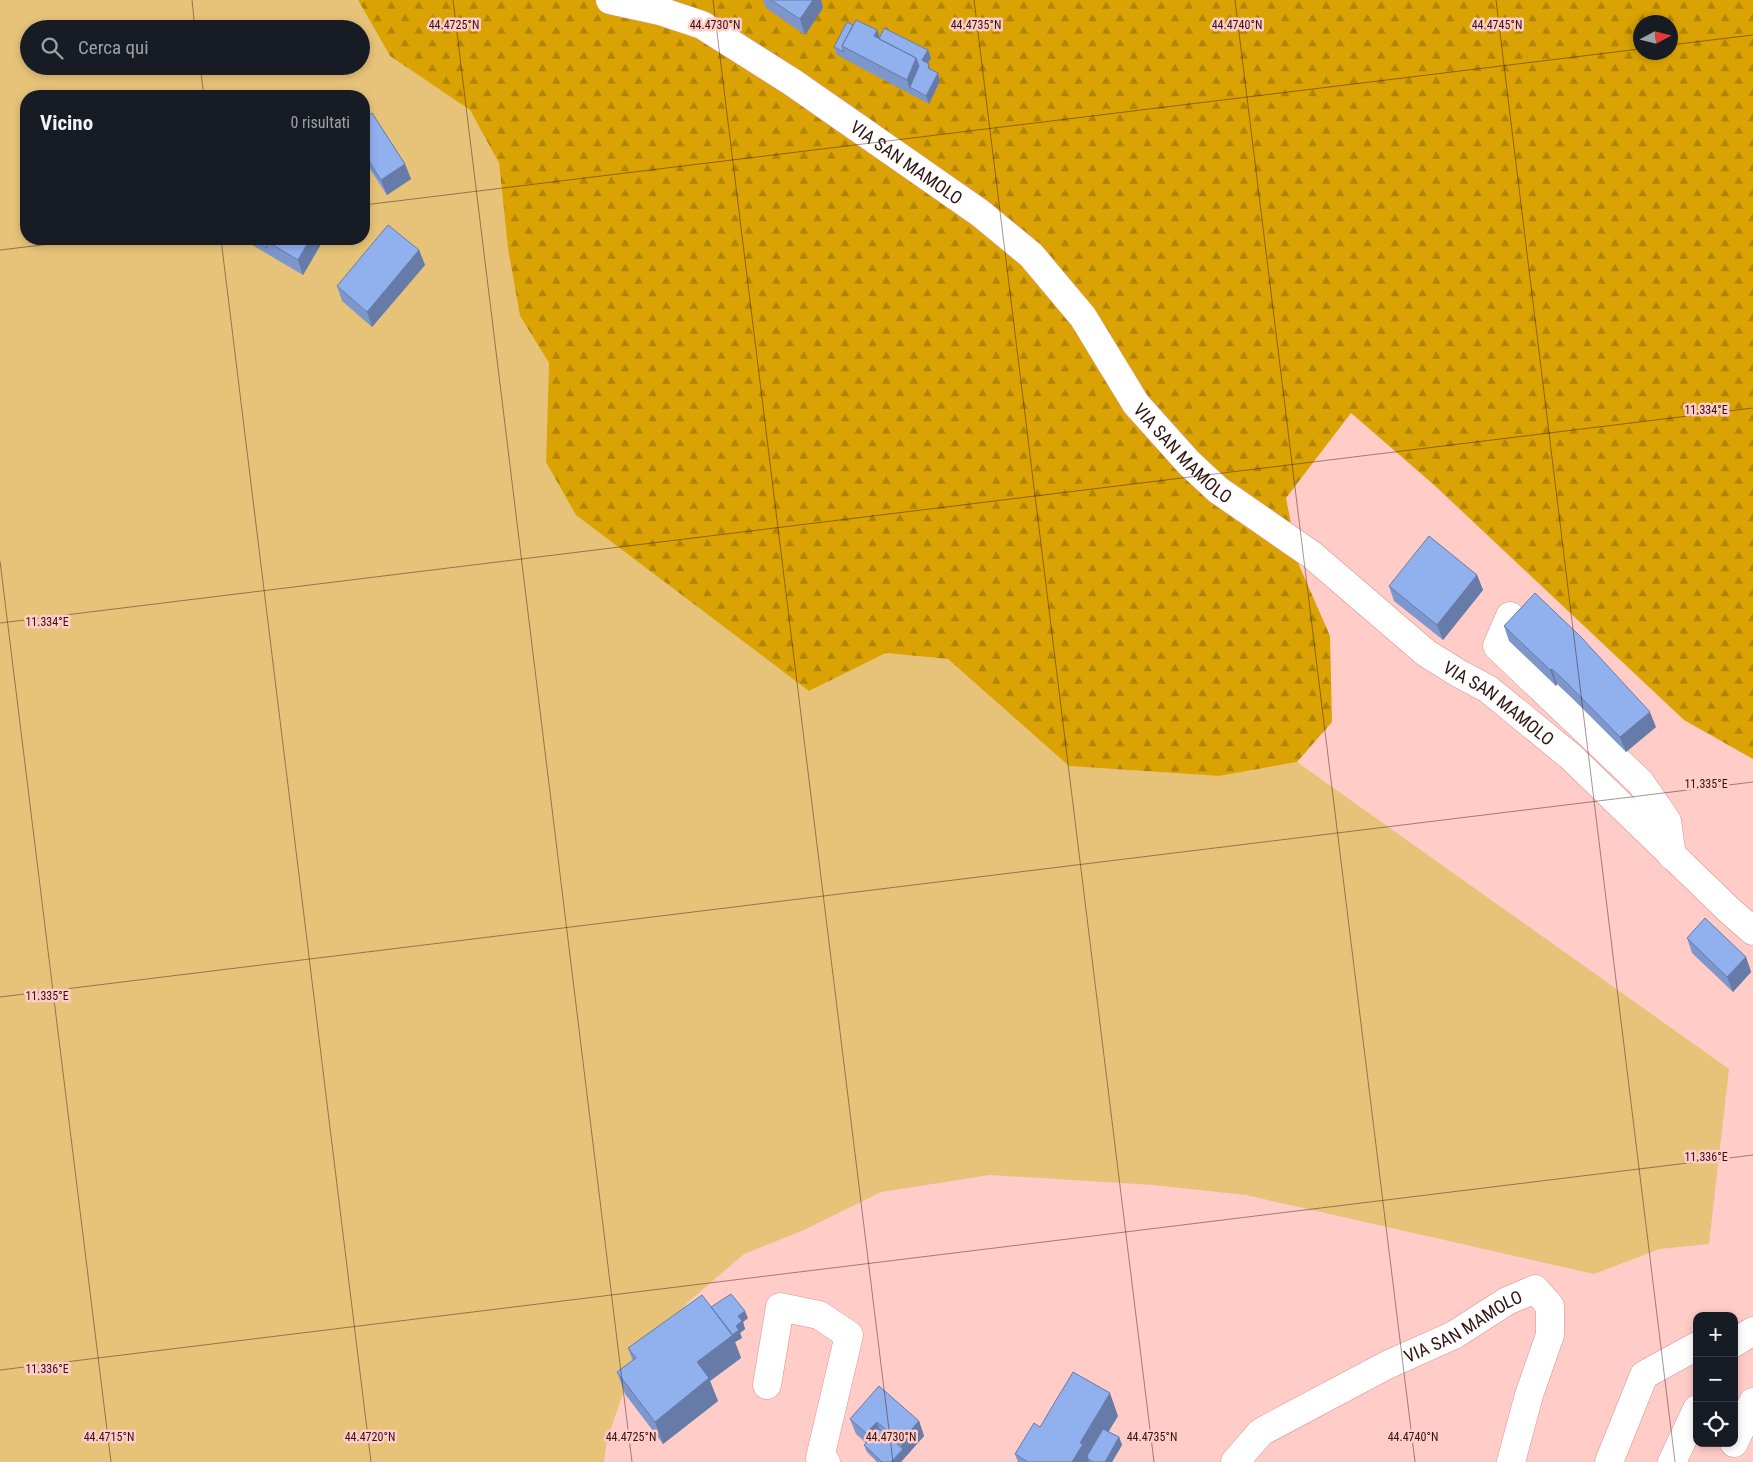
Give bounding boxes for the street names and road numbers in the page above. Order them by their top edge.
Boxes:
street label: VIA SAN MAMOLO [847,116,967,208]
street label: VIA SAN MAMOLO [1130,399,1236,507]
street label: VIA SAN MAMOLO [1440,656,1559,749]
street label: VIA SAN MAMOLO [1401,1285,1525,1367]

